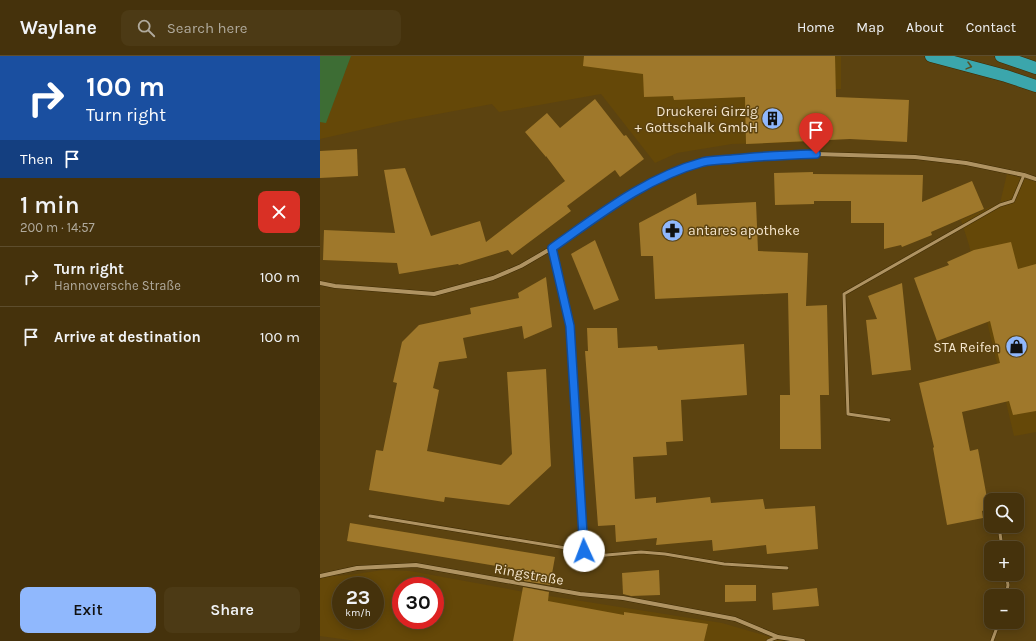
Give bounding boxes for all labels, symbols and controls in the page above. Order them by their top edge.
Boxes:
search box [121,10,401,46]
text: Waylane [20,17,97,39]
icon: search [135,17,157,39]
text: Search here [167,19,247,37]
text: Home [797,19,834,36]
text: Map [856,19,884,36]
text: About [906,19,944,36]
text: Contact [966,19,1016,36]
one-way arrow [965,61,972,70]
text: 100 m [86,70,165,103]
icon: right [20,72,72,124]
place label: Druckerei Girzig + Gottschalk GmbH [634,103,758,136]
text: Turn right [86,104,166,126]
building icon: Druckerei Girzig + Gottschalk GmbH [760,106,786,132]
pin [799,113,833,154]
icon: arrive [805,119,827,141]
icon: arrive [61,148,83,170]
text: Then [20,150,53,168]
text: 1 min [20,191,80,219]
button: close [258,191,300,233]
pharmacy icon: antares apotheke [660,217,686,243]
text: 200 m · 14:57 [20,220,95,235]
place label: antares apotheke [688,222,800,239]
text: Turn right [54,260,124,278]
icon: right [20,266,42,288]
text: 100 m [260,268,300,286]
text: Hannoversche Straße [54,278,181,293]
icon: arrive [20,326,42,348]
text: Arrive at destination [54,328,201,346]
text: 100 m [260,328,300,346]
shop icon: STA Reifen [1003,334,1029,360]
place label: STA Reifen [933,339,1000,356]
map controls [984,493,1024,629]
button: search [984,493,1024,533]
position arrow [563,530,605,572]
button: + [984,541,1024,581]
street label: Ringstraße [493,560,565,589]
speed limit sign: 30 [392,577,444,629]
text: 23 [346,586,370,609]
button: Exit [20,587,156,633]
button: Share [164,587,300,633]
button: − [984,589,1024,629]
text: km/h [345,607,371,619]

